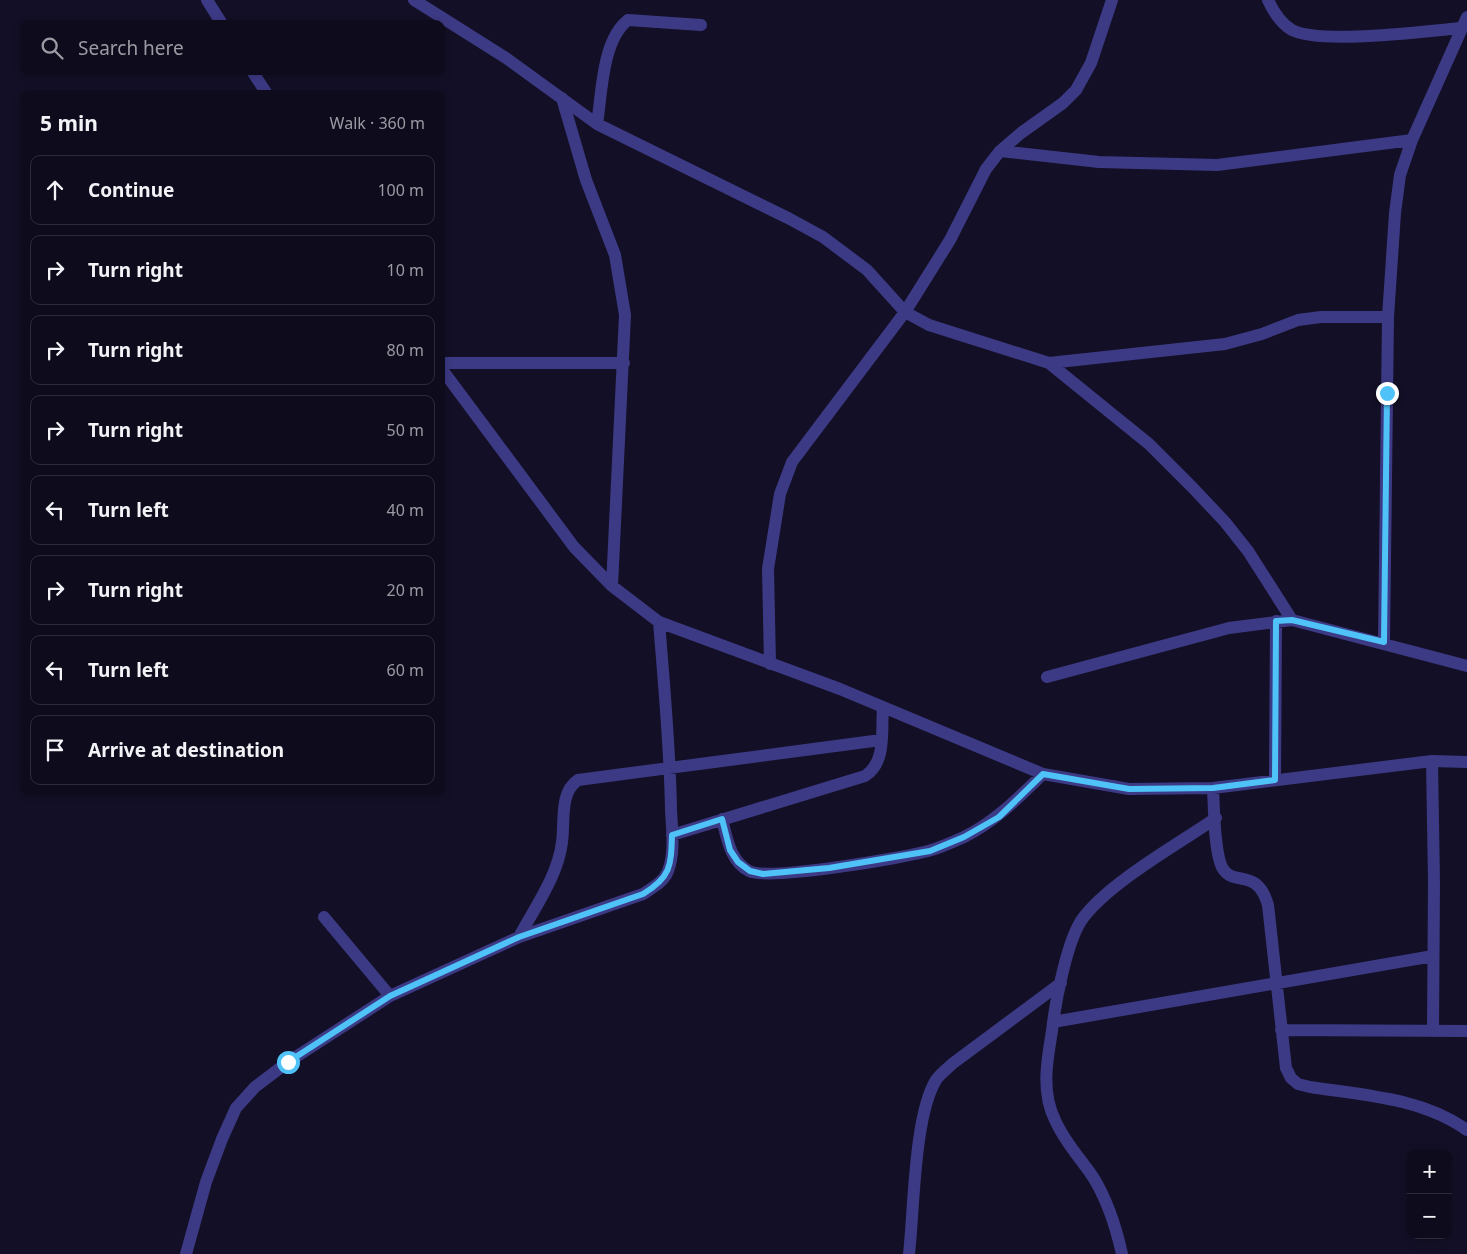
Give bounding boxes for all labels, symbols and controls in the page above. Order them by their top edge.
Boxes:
search box [20,20,445,75]
icon: search [38,34,66,62]
text: Search here [78,35,184,61]
text: 5 min [40,109,98,137]
text: Walk · 360 m [330,112,425,134]
icon: ahead [41,176,69,204]
text: Continue [88,177,174,203]
text: 100 m [377,179,424,201]
icon: right [41,256,69,284]
text: Turn right [88,257,183,283]
text: 10 m [387,259,424,281]
icon: right [41,336,69,364]
text: Turn right [88,337,183,363]
text: 80 m [387,339,424,361]
route end [1376,382,1399,405]
icon: right [41,416,69,444]
text: Turn right [88,417,183,443]
text: 50 m [387,419,424,441]
icon: left [41,496,69,524]
text: Turn left [88,497,169,523]
text: 40 m [387,499,424,521]
icon: right [41,576,69,604]
text: Turn right [88,577,183,603]
text: 20 m [387,579,424,601]
icon: left [41,656,69,684]
text: Turn left [88,657,169,683]
text: 60 m [387,659,424,681]
icon: arrive [41,736,69,764]
text: Arrive at destination [88,737,284,763]
route start [277,1051,300,1074]
map controls [1407,1149,1452,1239]
button: + [1407,1149,1452,1194]
button: − [1407,1194,1452,1239]

